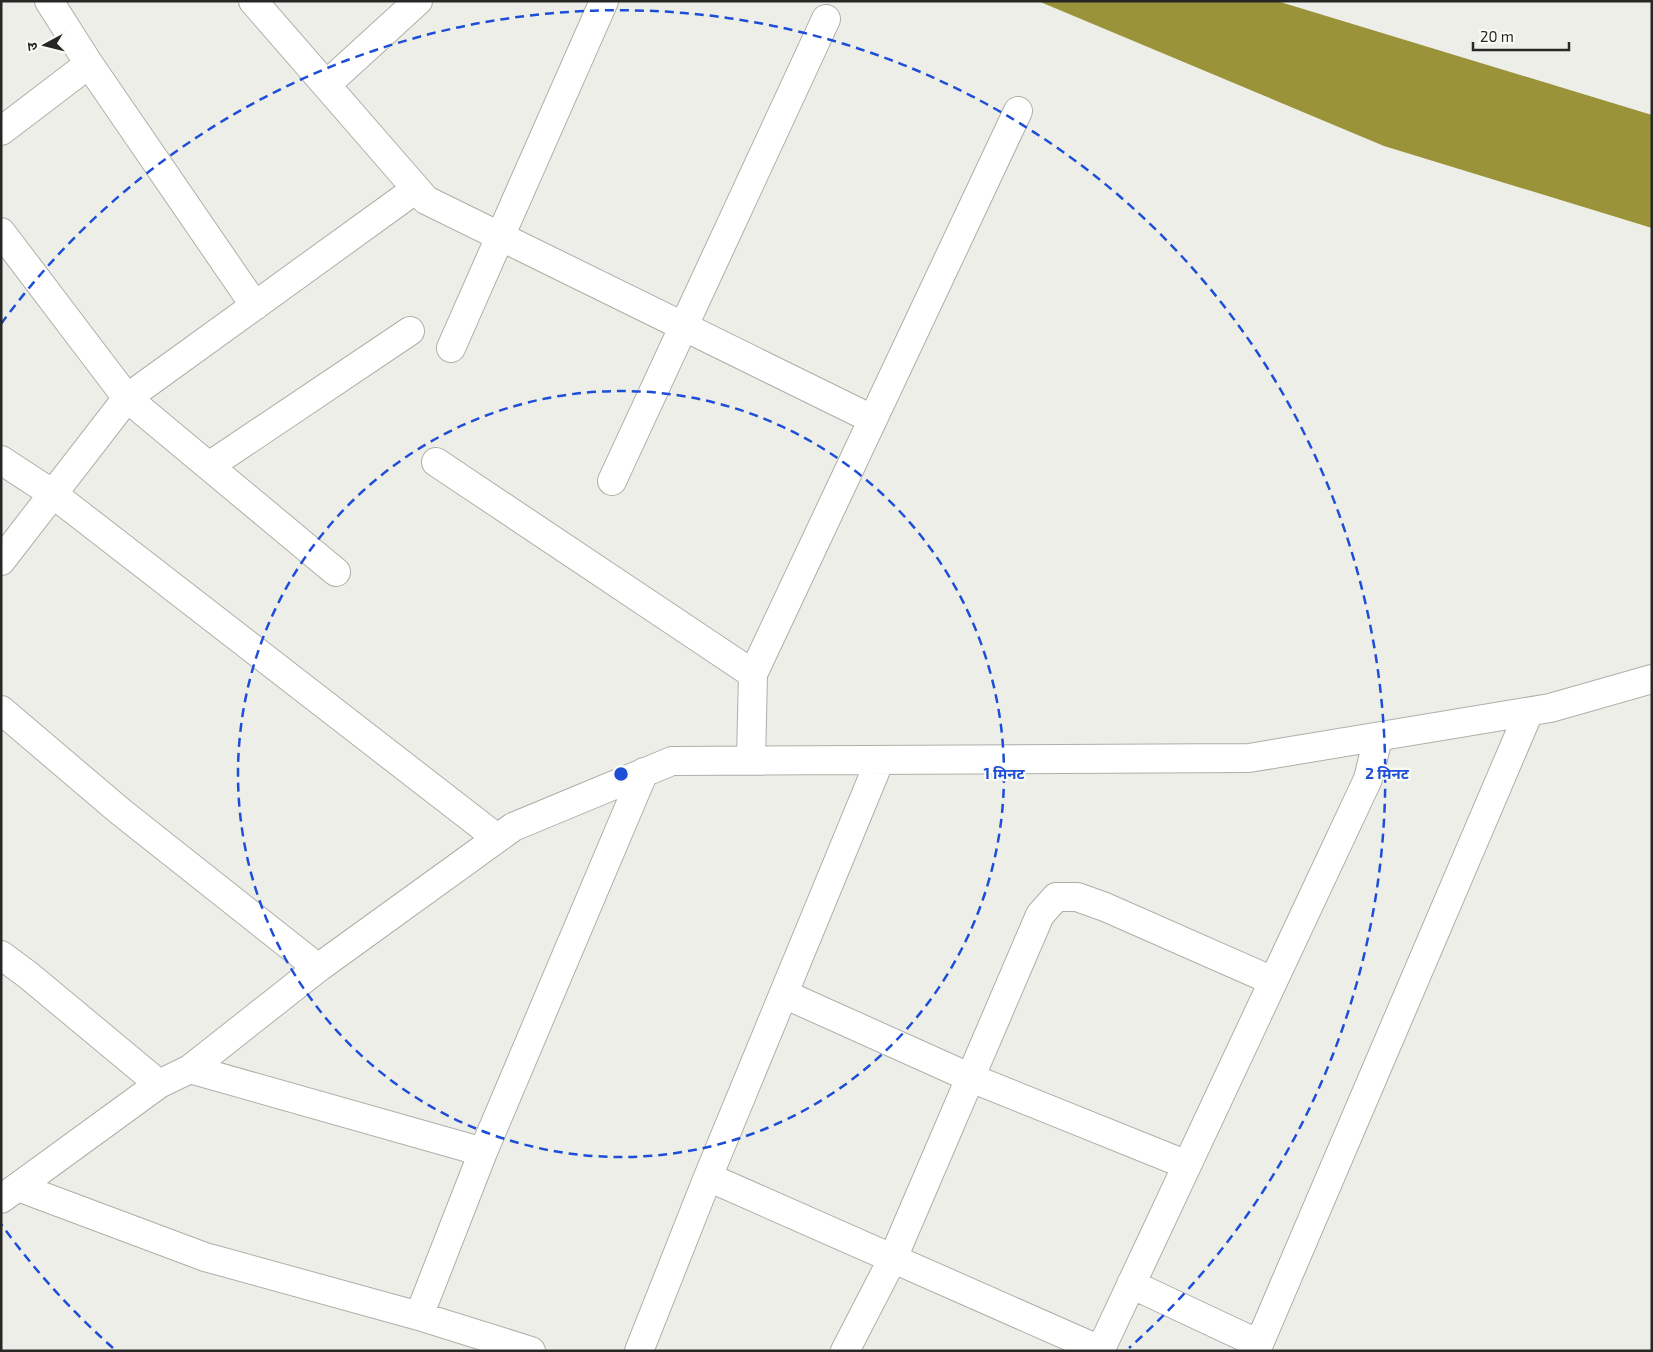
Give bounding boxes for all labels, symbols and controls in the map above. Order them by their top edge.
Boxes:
north arrow [20,20,70,70]
scale bar [1473,20,1569,52]
text: 20 m [1480,27,1514,45]
text: उ [23,41,41,52]
text: 1 मिनट [983,764,1026,782]
text: 2 मिनट [1365,764,1410,782]
centre of rings [612,765,630,783]

